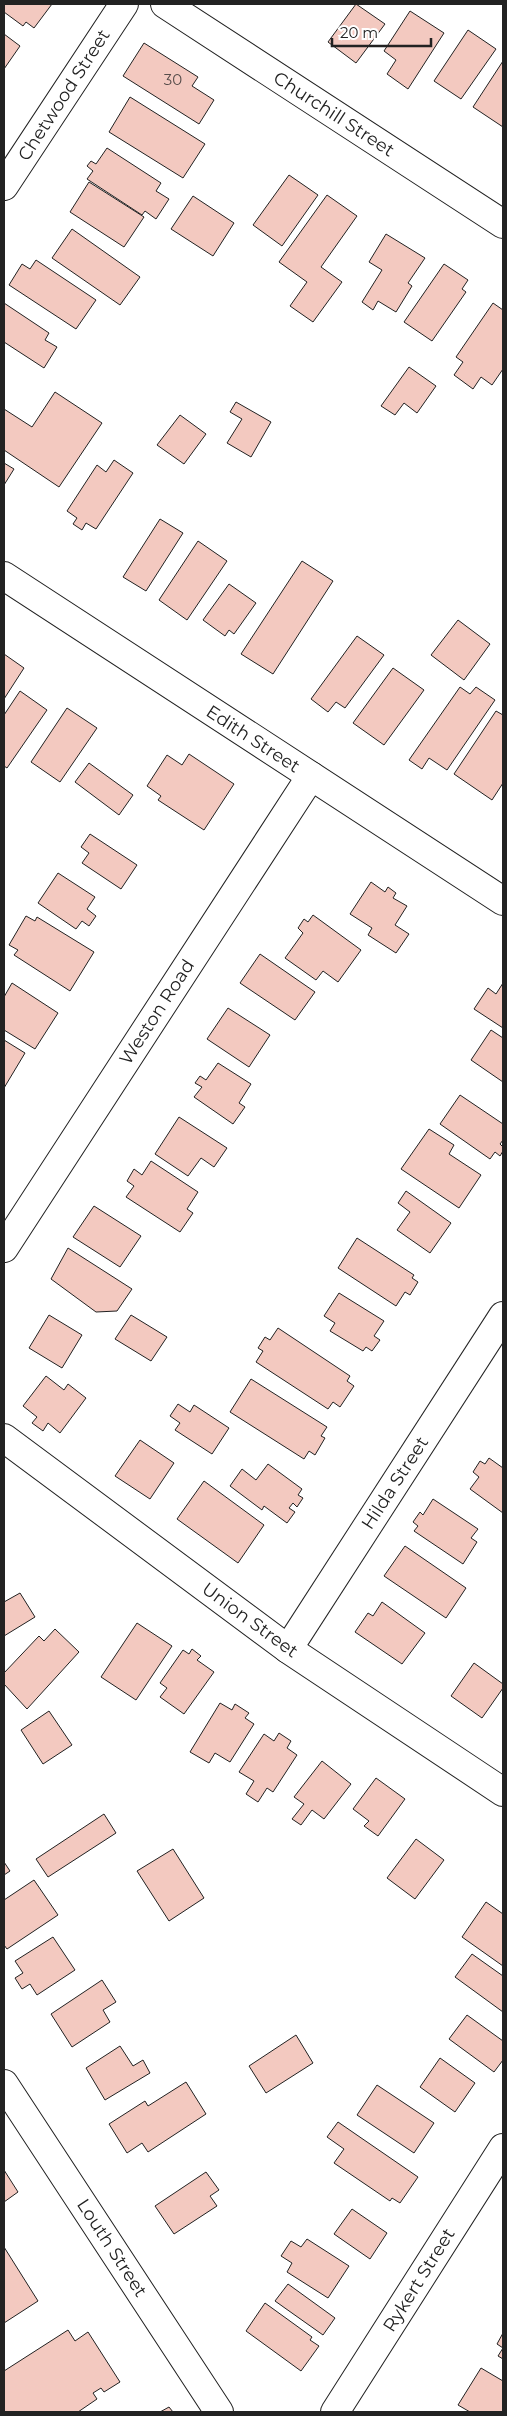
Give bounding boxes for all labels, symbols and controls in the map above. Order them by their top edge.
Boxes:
scale bar [332,15,431,47]
text: 20 m [340,23,378,42]
street label: Chetwood Street [13,25,115,165]
street label: Churchill Street [269,67,399,161]
house number: 30 [164,70,182,89]
street label: Edith Street [202,701,304,777]
street label: Weston Road [115,955,199,1069]
street label: Hilda Street [357,1432,433,1534]
street label: Union Street [197,1578,303,1662]
street label: Louth Street [72,2195,152,2301]
street label: Rykert Street [378,2224,460,2336]

